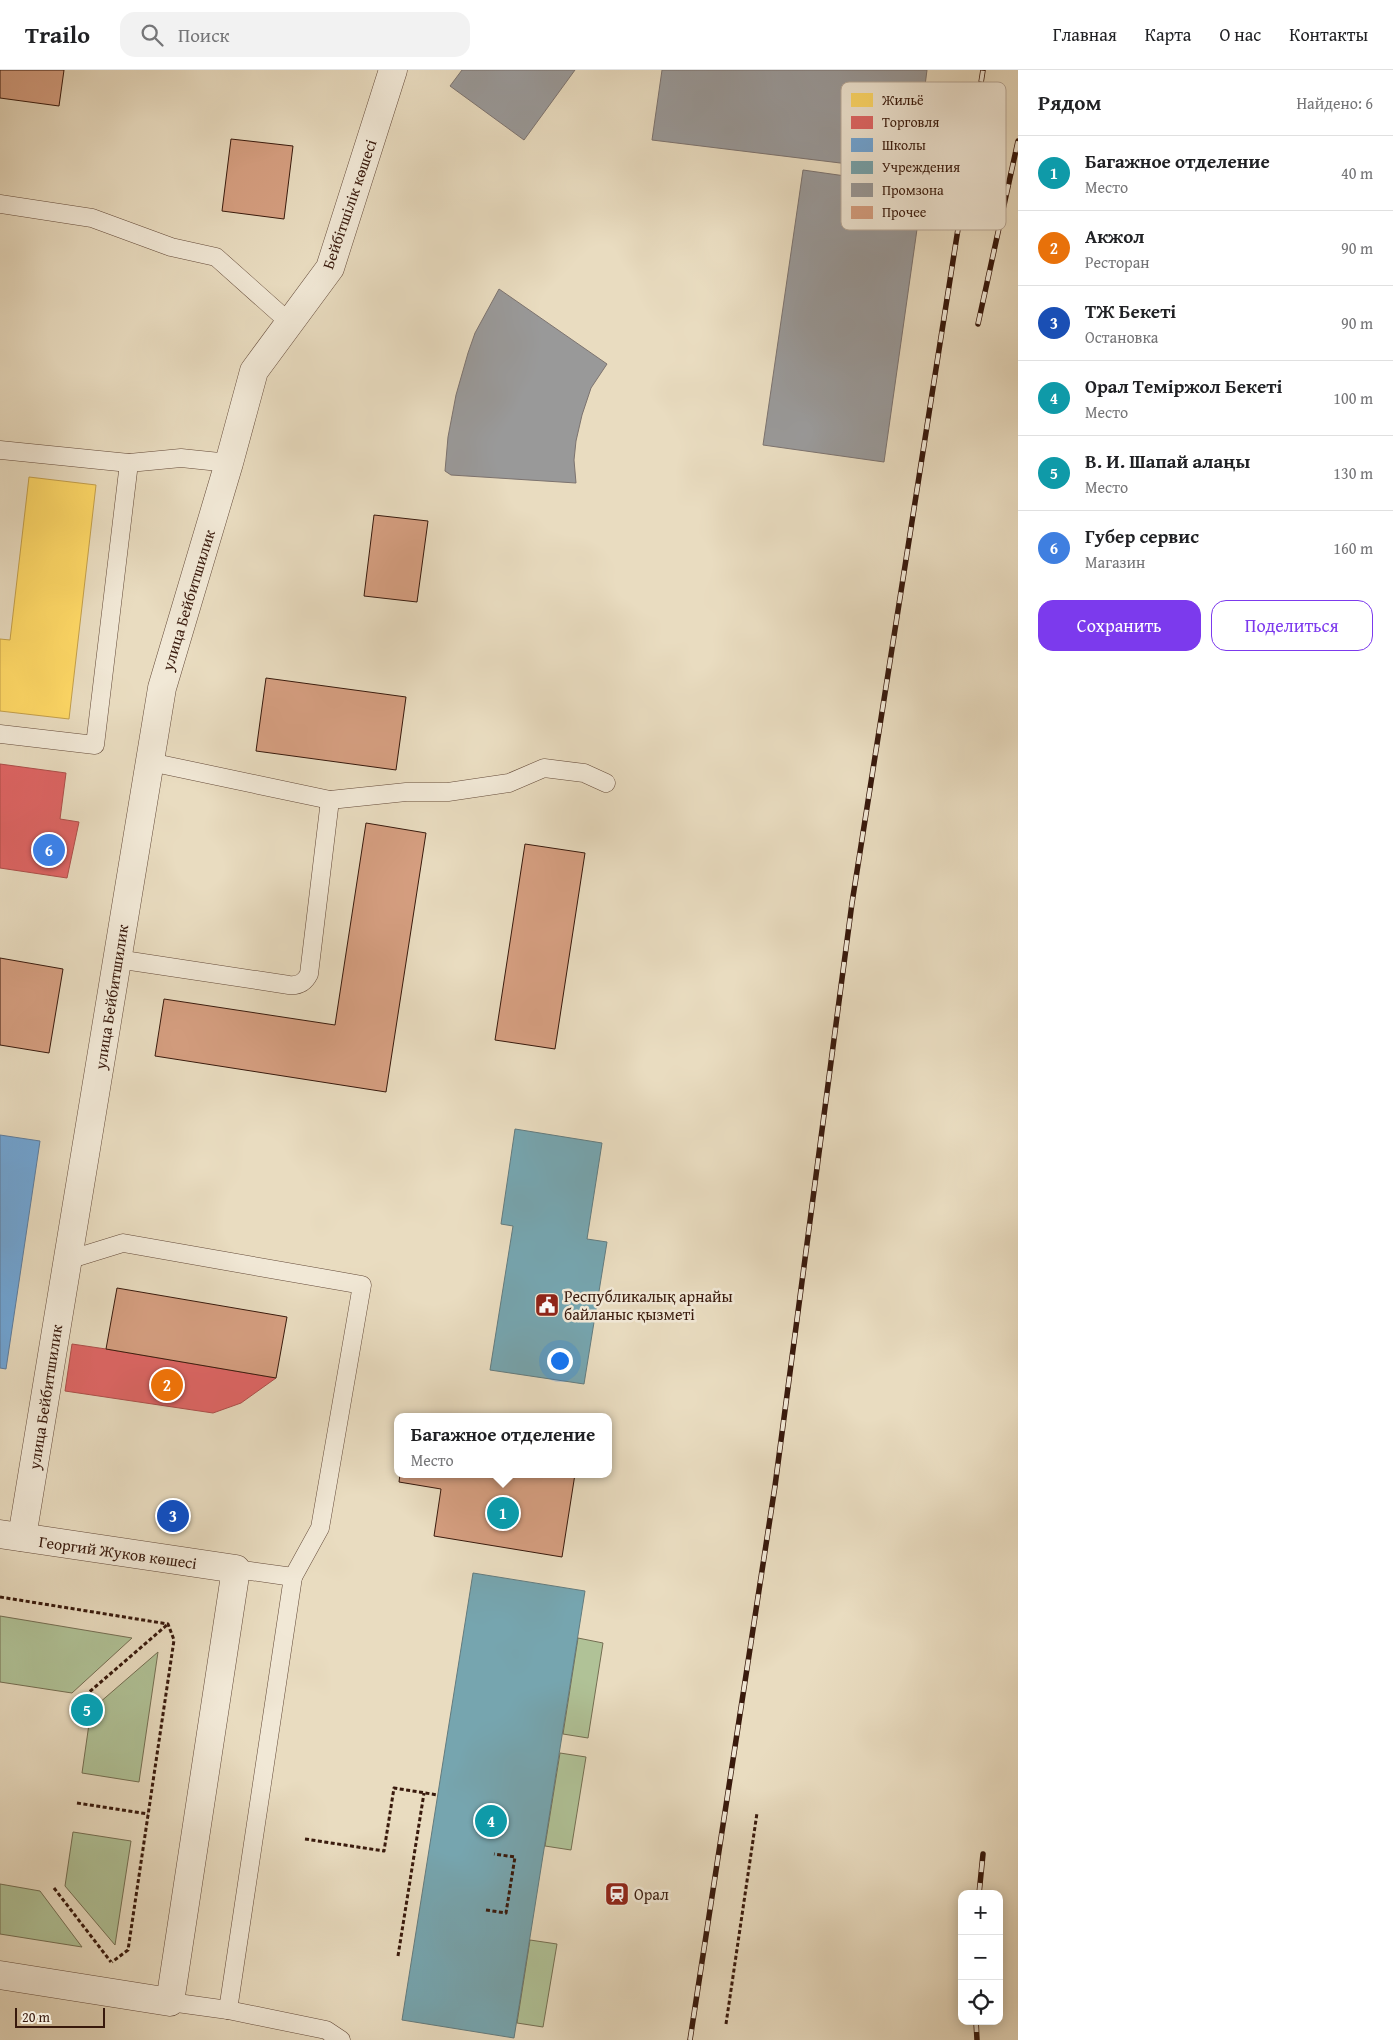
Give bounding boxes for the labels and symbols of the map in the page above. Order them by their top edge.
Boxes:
legend [841,82,1006,230]
text: Жильё [881,90,924,110]
text: Торговля [882,112,939,132]
street label: Бейбітшілік көшесі [316,135,383,272]
text: Школы [882,135,926,155]
text: Учреждения [882,157,960,177]
text: Промзона [882,180,944,200]
text: Прочее [882,202,927,222]
street label: улица Бейбитшилик [155,526,221,675]
pin: 6 [33,831,65,869]
street label: улица Бейбитшилик [88,922,134,1072]
place label: Республикалық арнайы байланыс қызметі [564,1284,733,1326]
public building icon: Республикалық арнайы байланыс қызметі [534,1292,560,1318]
street label: улица Бейбитшилик [22,1322,68,1472]
your location [547,1348,573,1374]
pin: 2 [151,1366,183,1404]
pin: 1 [487,1494,519,1532]
pin: 3 [157,1497,189,1535]
street label: Георгий Жуков көшесі [37,1529,199,1575]
pin: 5 [71,1691,103,1729]
pin: 4 [475,1802,507,1840]
station icon: Орал [604,1881,630,1907]
place label: Орал [634,1882,669,1906]
scale bar [15,2005,105,2028]

